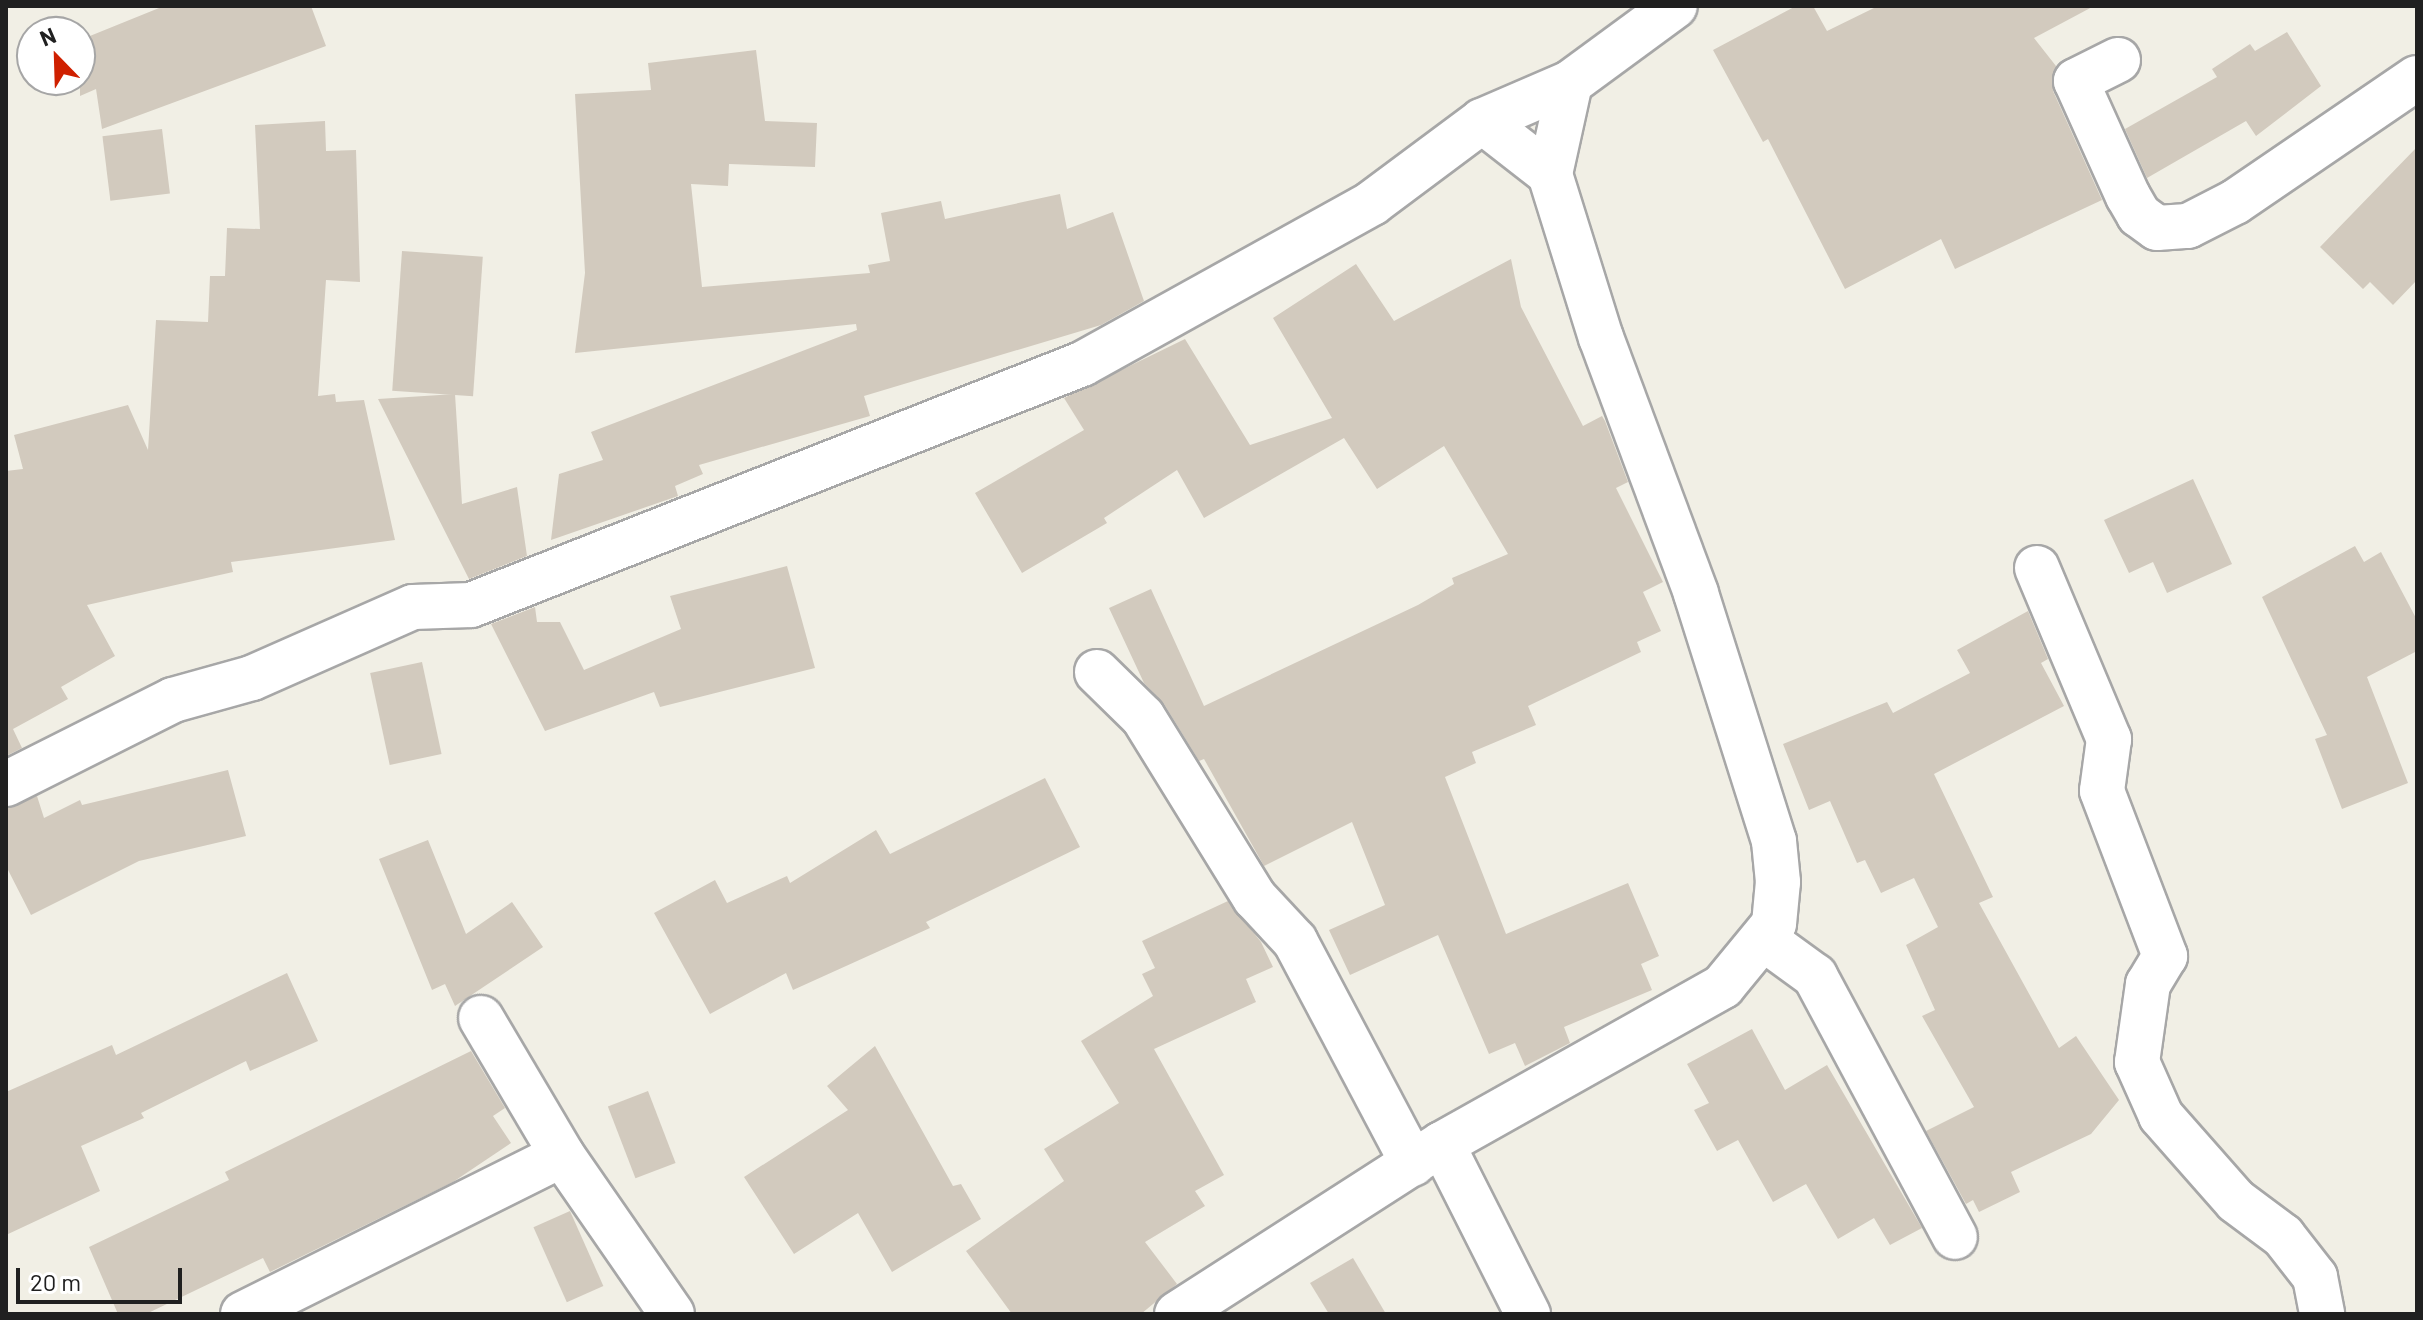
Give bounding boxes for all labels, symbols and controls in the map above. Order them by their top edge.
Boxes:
north arrow [16,16,96,96]
text: N [36,21,59,51]
scale bar [20,1252,186,1302]
text: 20 m [30,1267,81,1296]

